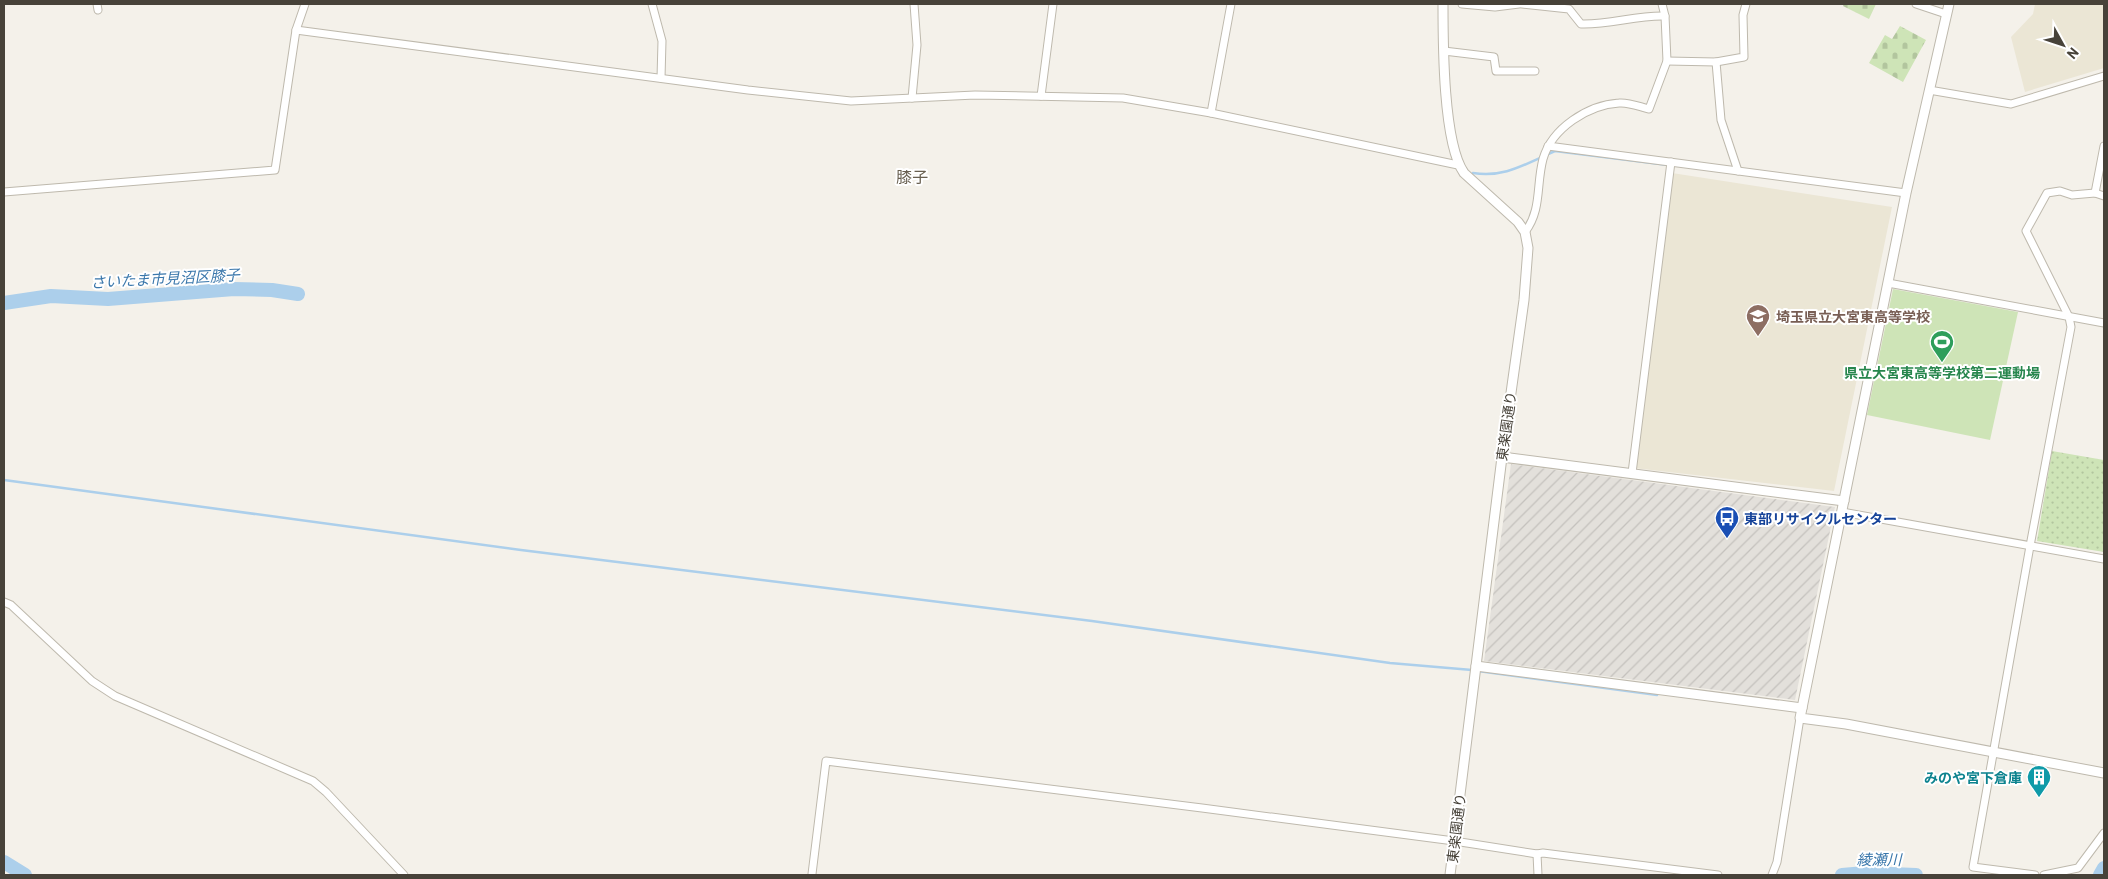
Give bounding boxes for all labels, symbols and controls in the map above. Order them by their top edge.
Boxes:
north arrow [2038,20,2088,70]
text: N [2064,45,2083,63]
district label: 膝子 [896,167,928,186]
water label: さいたま市見沼区膝子 [90,265,241,291]
school or university icon: 埼玉県立大宮東高等学校 [1745,303,1771,337]
place label: 埼玉県立大宮東高等学校 [1776,308,1930,325]
sports icon: 県立大宮東高等学校第二運動場 [1929,329,1955,363]
place label: 県立大宮東高等学校第二運動場 [1844,364,2040,381]
street label: 東楽園通り [1493,390,1519,462]
bus stop icon: 東部リサイクルセンター [1714,505,1740,539]
place label: 東部リサイクルセンター [1744,510,1897,527]
building icon: みのや宮下倉庫 [2026,764,2052,798]
place label: みのや宮下倉庫 [1924,769,2022,786]
street label: 東楽園通り [1443,792,1469,864]
water label: 綾瀬川 [1856,850,1903,868]

